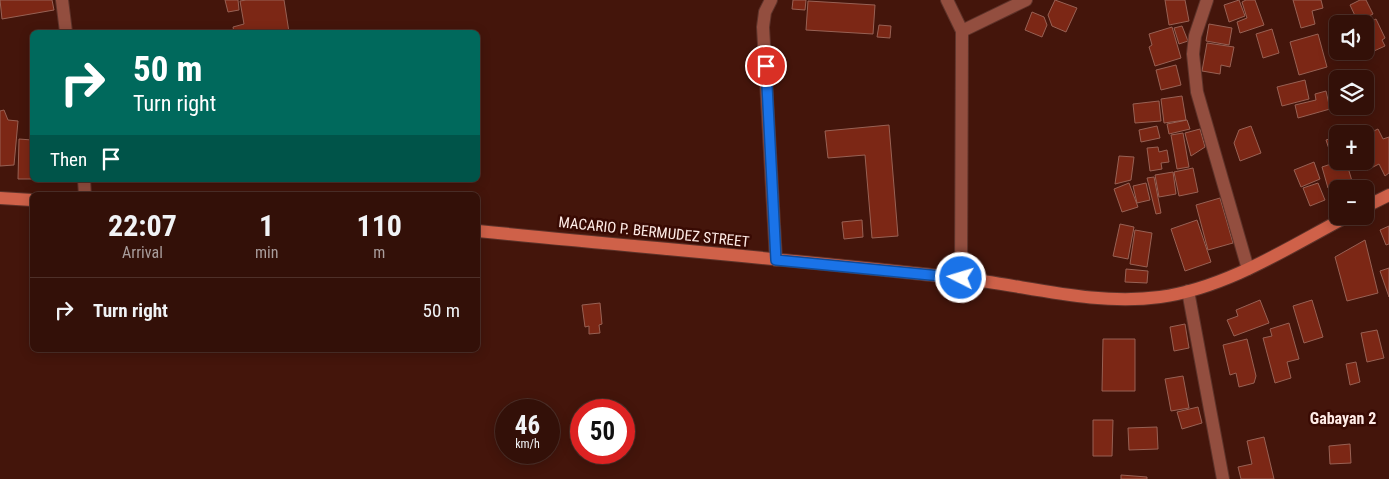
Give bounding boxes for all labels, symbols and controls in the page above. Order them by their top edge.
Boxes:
map controls [1329,15,1374,225]
button: sound [1329,15,1374,60]
pin [745,45,787,87]
text: 50 m [133,49,202,90]
icon: right [50,50,115,115]
icon: arrive [752,52,780,80]
button: layers [1329,70,1374,115]
text: Turn right [133,91,216,116]
button: + [1329,125,1374,170]
icon: arrive [97,145,125,173]
text: Then [50,148,87,171]
button: − [1329,180,1374,225]
text: 22:07 [108,208,177,243]
text: 1 [259,208,274,243]
text: 110 [356,208,402,243]
street label: MACARIO P. BERMUDEZ STREET [558,213,750,251]
text: Arrival [122,243,163,262]
text: min [255,243,278,262]
text: m [373,243,385,262]
position arrow [934,251,986,303]
icon: right [50,296,78,324]
text: Turn right [93,299,168,322]
text: 50 m [423,299,460,322]
speed limit sign: 50 [570,399,635,464]
district label: Gabayan 2 [1310,409,1376,428]
text: 46 [515,411,540,440]
text: km/h [515,437,540,451]

